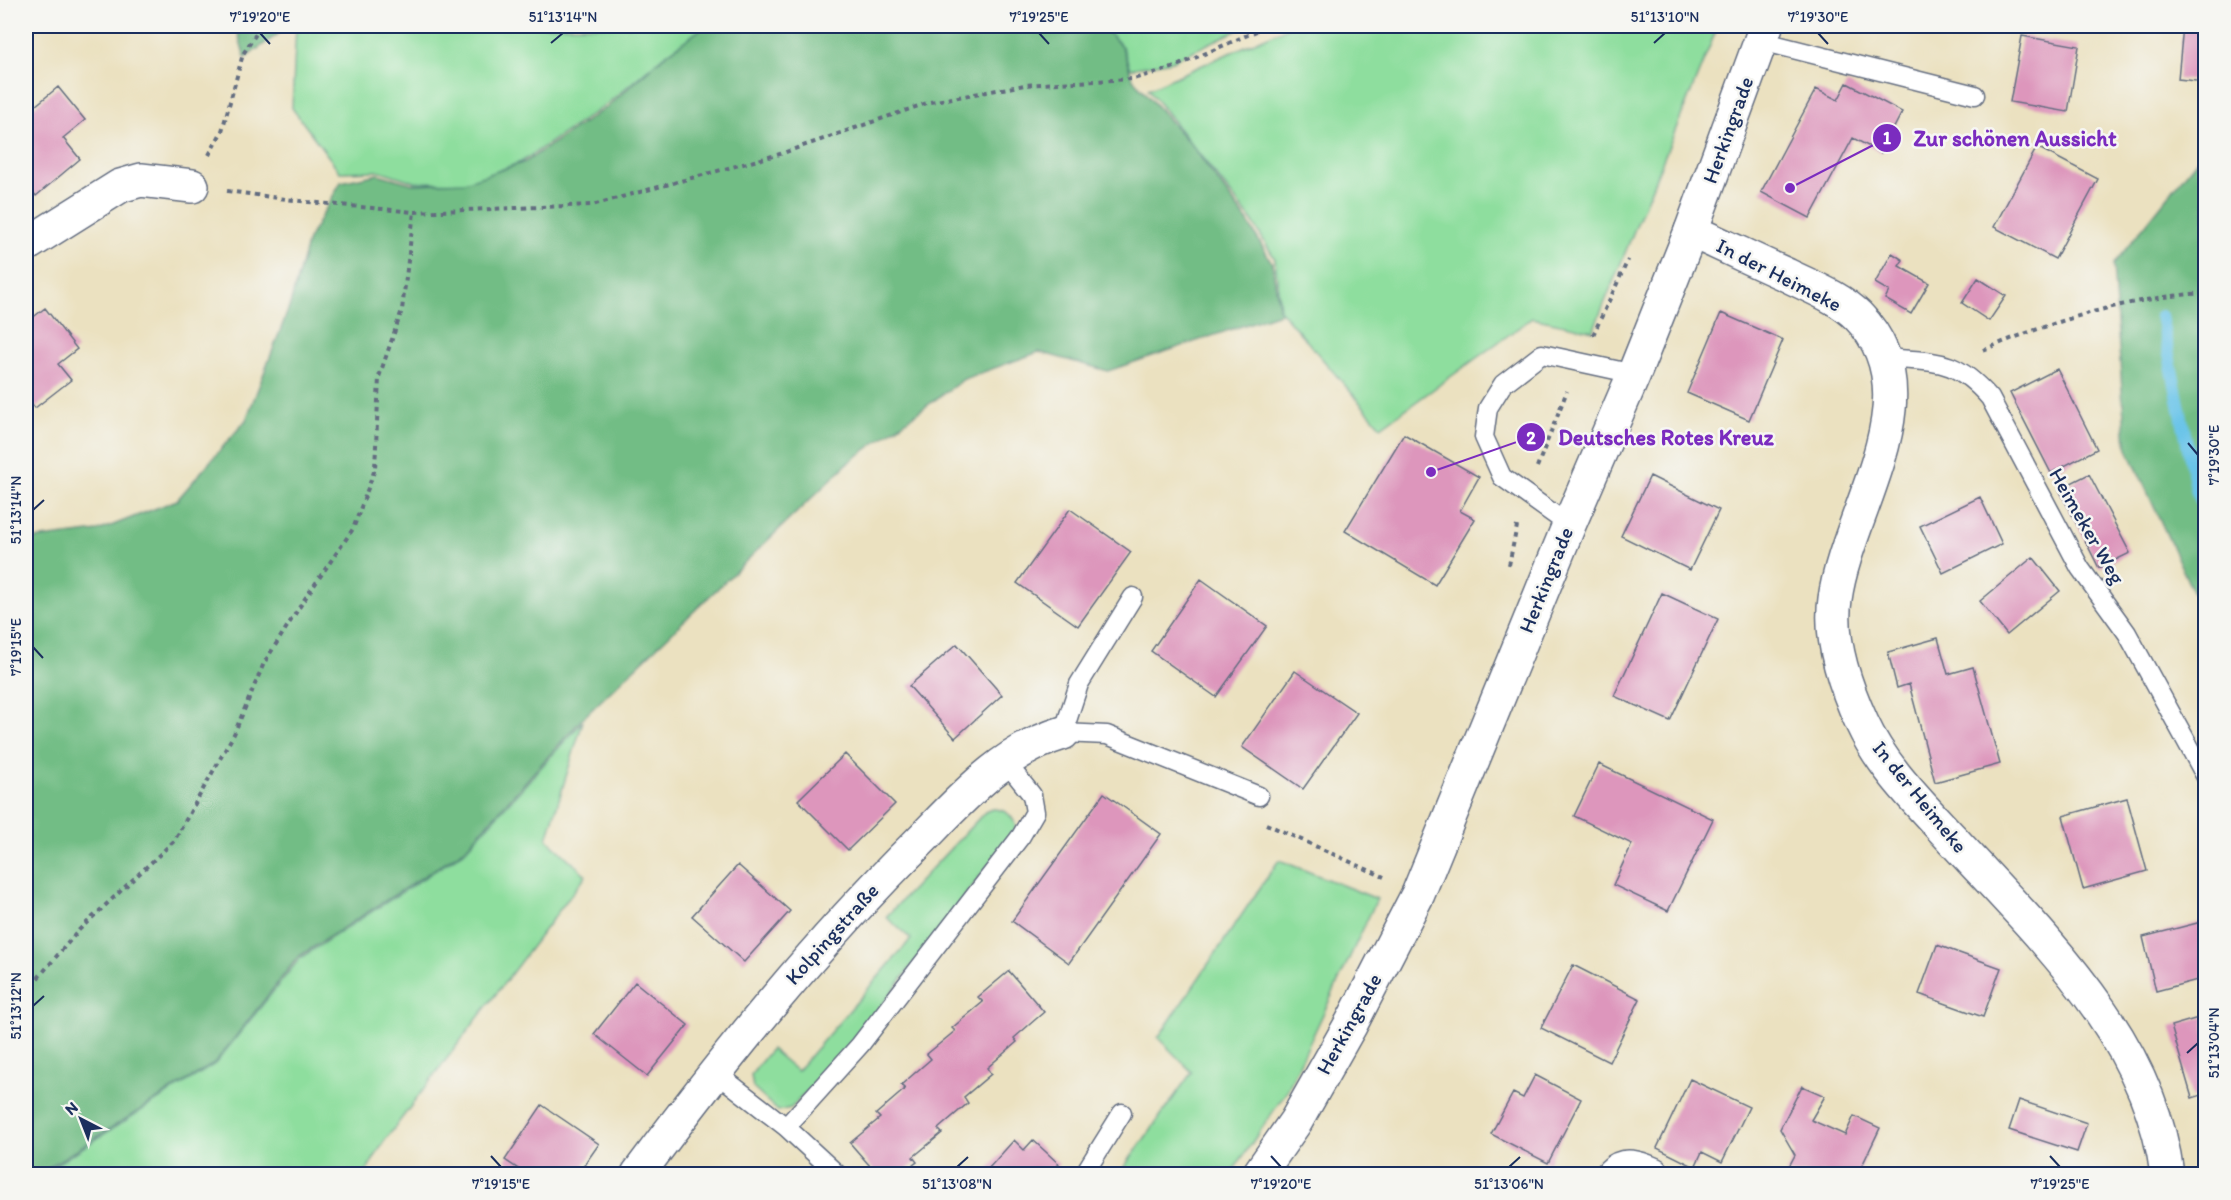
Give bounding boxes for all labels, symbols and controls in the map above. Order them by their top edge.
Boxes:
text: 7°19'20"E [230,8,290,26]
text: 51°13'14"N [529,8,597,26]
text: 7°19'25"E [1010,8,1068,26]
text: 51°13'10"N [1631,8,1700,26]
text: 7°19'30"E [1788,8,1848,26]
street label: Herkingrade [1697,73,1758,187]
callout: Zur schönen Aussicht [1872,118,2128,158]
text: Zur schönen Aussicht [1914,125,2117,152]
text: 1 [1883,127,1892,149]
street label: In der Heimeke [1713,232,1846,317]
callout: Deutsches Rotes Kreuz [1516,417,1786,457]
text: Deutsches Rotes Kreuz [1558,424,1775,451]
text: 7°19'30"E [2205,425,2223,485]
text: 2 [1526,427,1536,449]
street label: Heimeker Weg [2044,463,2131,589]
text: 51°13'14"N [7,476,25,544]
street label: Herkingrade [1513,523,1578,636]
text: 7°19'15"E [7,618,25,676]
street label: In der Heimeke [1868,736,1973,858]
street label: Kolpingstraße [780,878,884,990]
street label: Herkingrade [1310,969,1387,1079]
text: 51°13'12"N [7,972,25,1040]
text: 51°13'04"N [2205,1007,2223,1079]
north arrow [51,1089,111,1149]
text: N [61,1098,82,1119]
text: 7°19'15"E [472,1175,530,1193]
text: 51°13'08"N [922,1175,992,1193]
text: 7°19'20"E [1251,1175,1311,1193]
text: 51°13'06"N [1474,1175,1544,1193]
text: 7°19'25"E [2031,1175,2089,1193]

